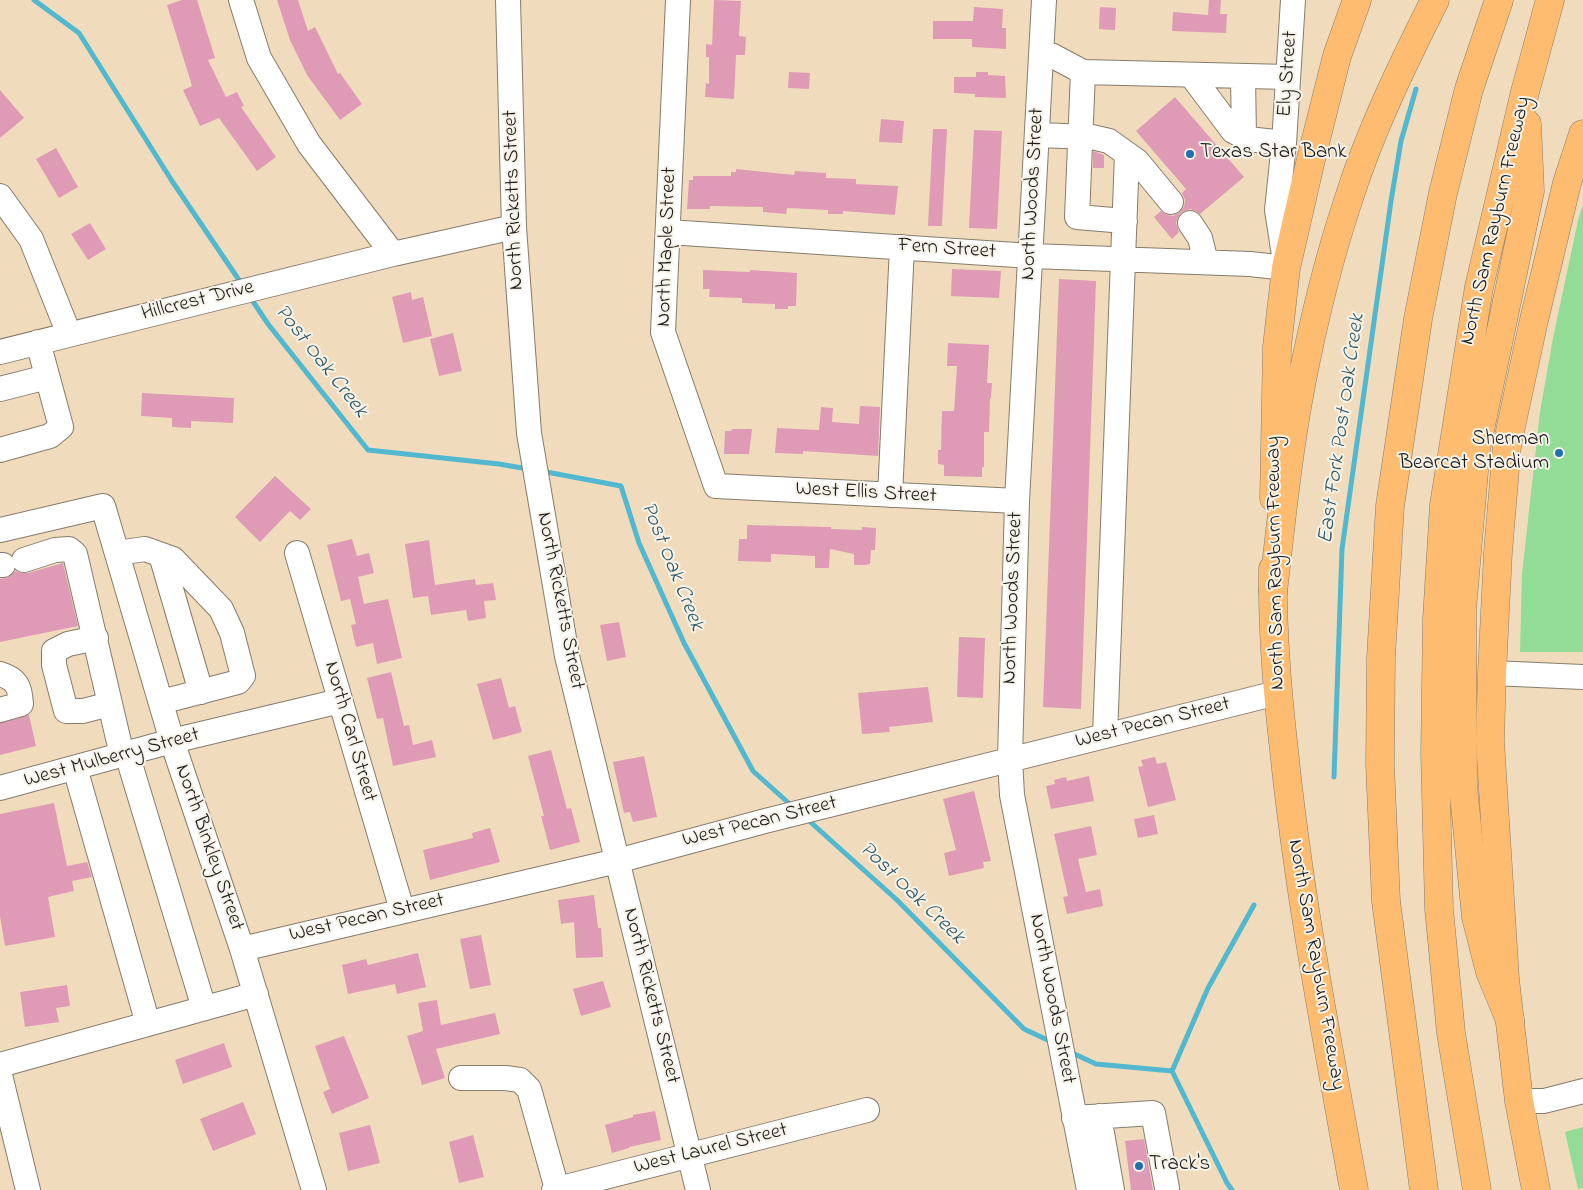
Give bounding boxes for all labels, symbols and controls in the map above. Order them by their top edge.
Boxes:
street label: Ely Street [1273,30,1305,118]
street label: North Sam Rayburn Freeway [1456,94,1538,348]
street label: North Woods Street [1017,107,1051,281]
street label: North Ricketts Street [499,110,531,290]
place label: Texas Star Bank [1200,141,1347,167]
marker: Texas Star Bank [1184,148,1196,160]
street label: North Maple Street [653,167,683,327]
street label: Fern Street [897,234,997,266]
street label: Hillcrest Drive [139,276,257,328]
water label: Post Oak Creek [268,300,372,424]
water label: East Fork Post Oak Creek [1314,312,1372,546]
place label: Sherman Bearcat Stadium [1399,428,1549,478]
street label: North Sam Rayburn Freeway [1262,436,1292,690]
marker: Sherman Bearcat Stadium [1553,447,1565,459]
street label: West Ellis Street [795,478,937,510]
water label: Post Oak Creek [633,499,709,635]
street label: North Ricketts Street [529,510,589,692]
street label: North Woods Street [998,511,1030,685]
street label: North Carl Street [317,659,381,805]
street label: West Pecan Street [1073,693,1233,755]
street label: West Mulberry Street [22,724,202,794]
street label: North Binkley Street [168,762,248,934]
street label: West Pecan Street [680,792,840,854]
water label: Post Oak Creek [853,837,969,951]
street label: North Sam Rayburn Freeway [1281,838,1349,1092]
street label: West Pecan Street [287,889,447,949]
street label: North Ricketts Street [616,906,684,1086]
street label: North Woods Street [1022,912,1080,1086]
street label: West Laurel Street [632,1119,790,1181]
place label: Track's [1149,1153,1210,1179]
marker: Track's [1133,1160,1145,1172]

